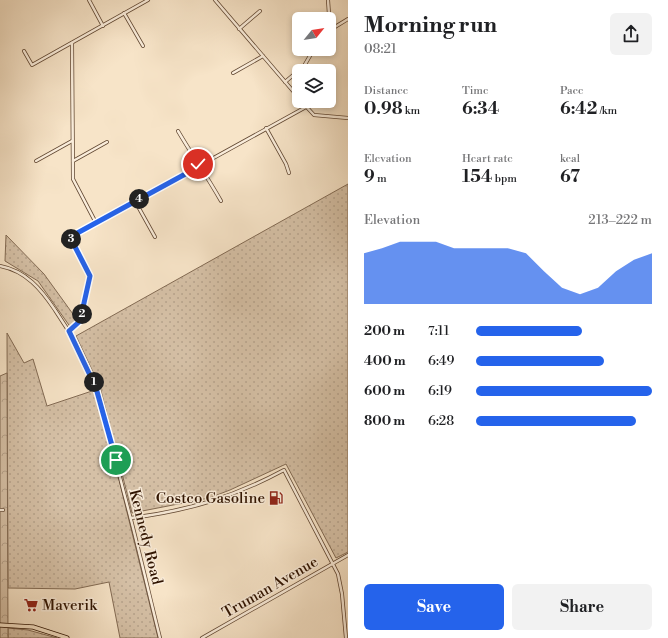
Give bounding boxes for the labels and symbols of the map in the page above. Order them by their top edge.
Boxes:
north arrow [292,12,336,56]
pin [181,147,215,181]
pin: 4 [129,189,149,209]
pin: 3 [61,229,81,249]
pin: 2 [72,304,92,324]
pin: 1 [84,372,104,392]
pin [99,443,133,477]
street label: Kennedy Road [124,487,167,587]
place label: Costco Gasoline [156,489,265,508]
fuel station icon: Costco Gasoline [268,490,284,506]
street label: Truman Avenue [219,552,322,623]
place label: Maverik [42,596,98,615]
supermarket icon: Maverik [23,597,39,613]

